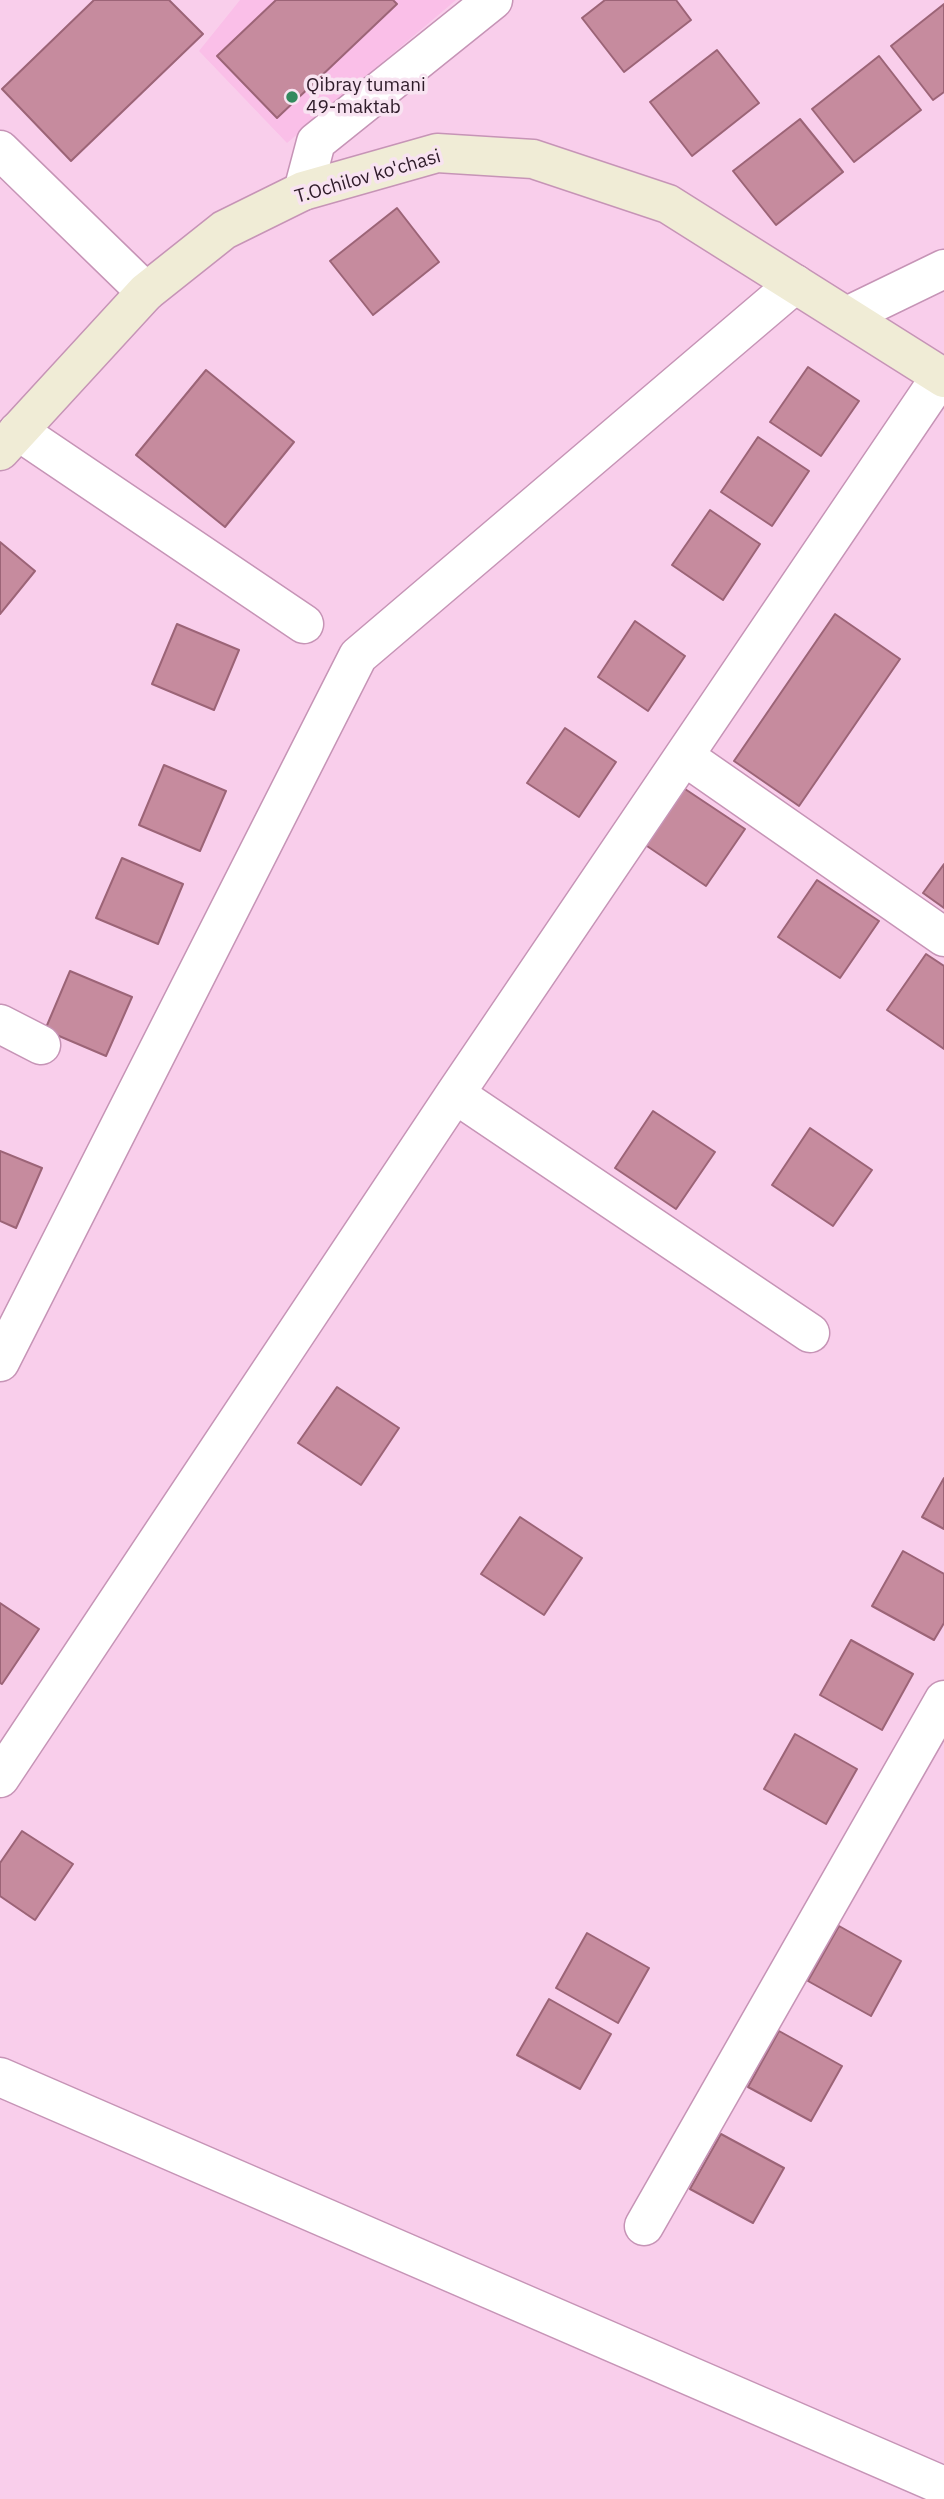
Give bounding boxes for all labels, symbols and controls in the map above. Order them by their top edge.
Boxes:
place label: Qibray tumani 49-maktab [306,75,426,119]
marker: Qibray tumani 49-maktab [284,89,300,105]
street label: T.Ochilov ko'chasi [292,145,444,209]

